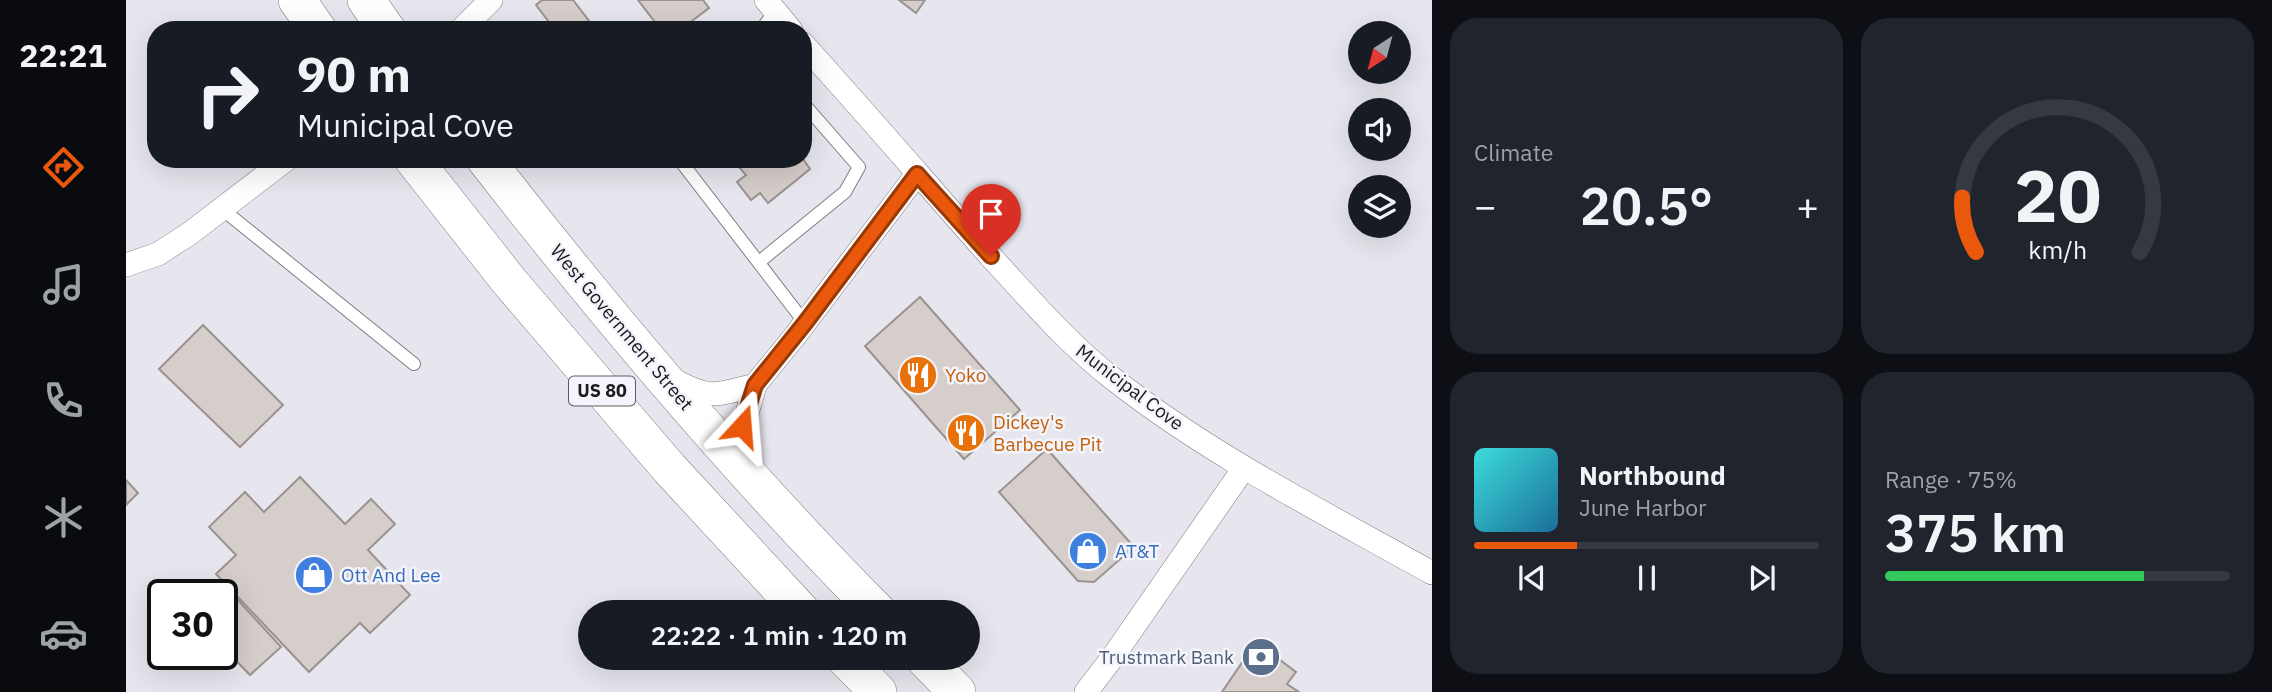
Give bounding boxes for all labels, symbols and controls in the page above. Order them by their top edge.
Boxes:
north arrow [1348,21,1410,84]
map controls [1348,21,1411,238]
text: 22:21 [19,34,107,76]
text: 90 m [297,42,411,105]
icon: right [182,49,273,140]
button: sound [1348,98,1411,161]
text: Municipal Cove [297,104,514,146]
text: Climate [1474,137,1553,167]
icon: directions [39,143,88,192]
text: 20 [2014,147,2101,242]
text: 20.5° [1580,172,1713,239]
button: layers [1348,175,1411,238]
text: − [1474,181,1497,230]
text: + [1796,181,1819,230]
pin [961,184,1021,256]
icon: arrive [972,195,1010,233]
text: km/h [2028,233,2087,266]
street label: West Government Street [545,239,699,415]
icon: music [39,260,88,309]
street label: Municipal Cove [1071,339,1189,435]
restaurant icon: Yoko [897,354,939,396]
place label: Yoko [945,363,986,387]
icon: phone [39,376,88,425]
road number: US 80 [569,376,635,405]
position arrow [705,389,779,463]
place label: Dickey's Barbecue Pit [993,410,1102,456]
restaurant icon: Dickey's Barbecue Pit [945,412,987,454]
text: Northbound [1579,458,1726,492]
text: Range · 75% [1885,464,2017,494]
text: June Harbor [1579,492,1707,522]
icon: climate [39,493,88,542]
text: 375 km [1885,499,2066,566]
shop icon: AT&T [1067,530,1109,572]
place label: AT&T [1115,539,1160,563]
shop icon: Ott And Lee [293,554,335,596]
icon: previous [1513,559,1551,597]
icon: pause [1628,559,1666,597]
icon: next [1743,559,1781,597]
place label: Ott And Lee [341,563,441,587]
speed limit sign: 30 [147,579,238,670]
icon: car [39,609,88,658]
text: 22:22 · 1 min · 120 m [651,618,907,652]
bank icon: Trustmark Bank [1240,636,1282,678]
place label: Trustmark Bank [1099,645,1234,669]

